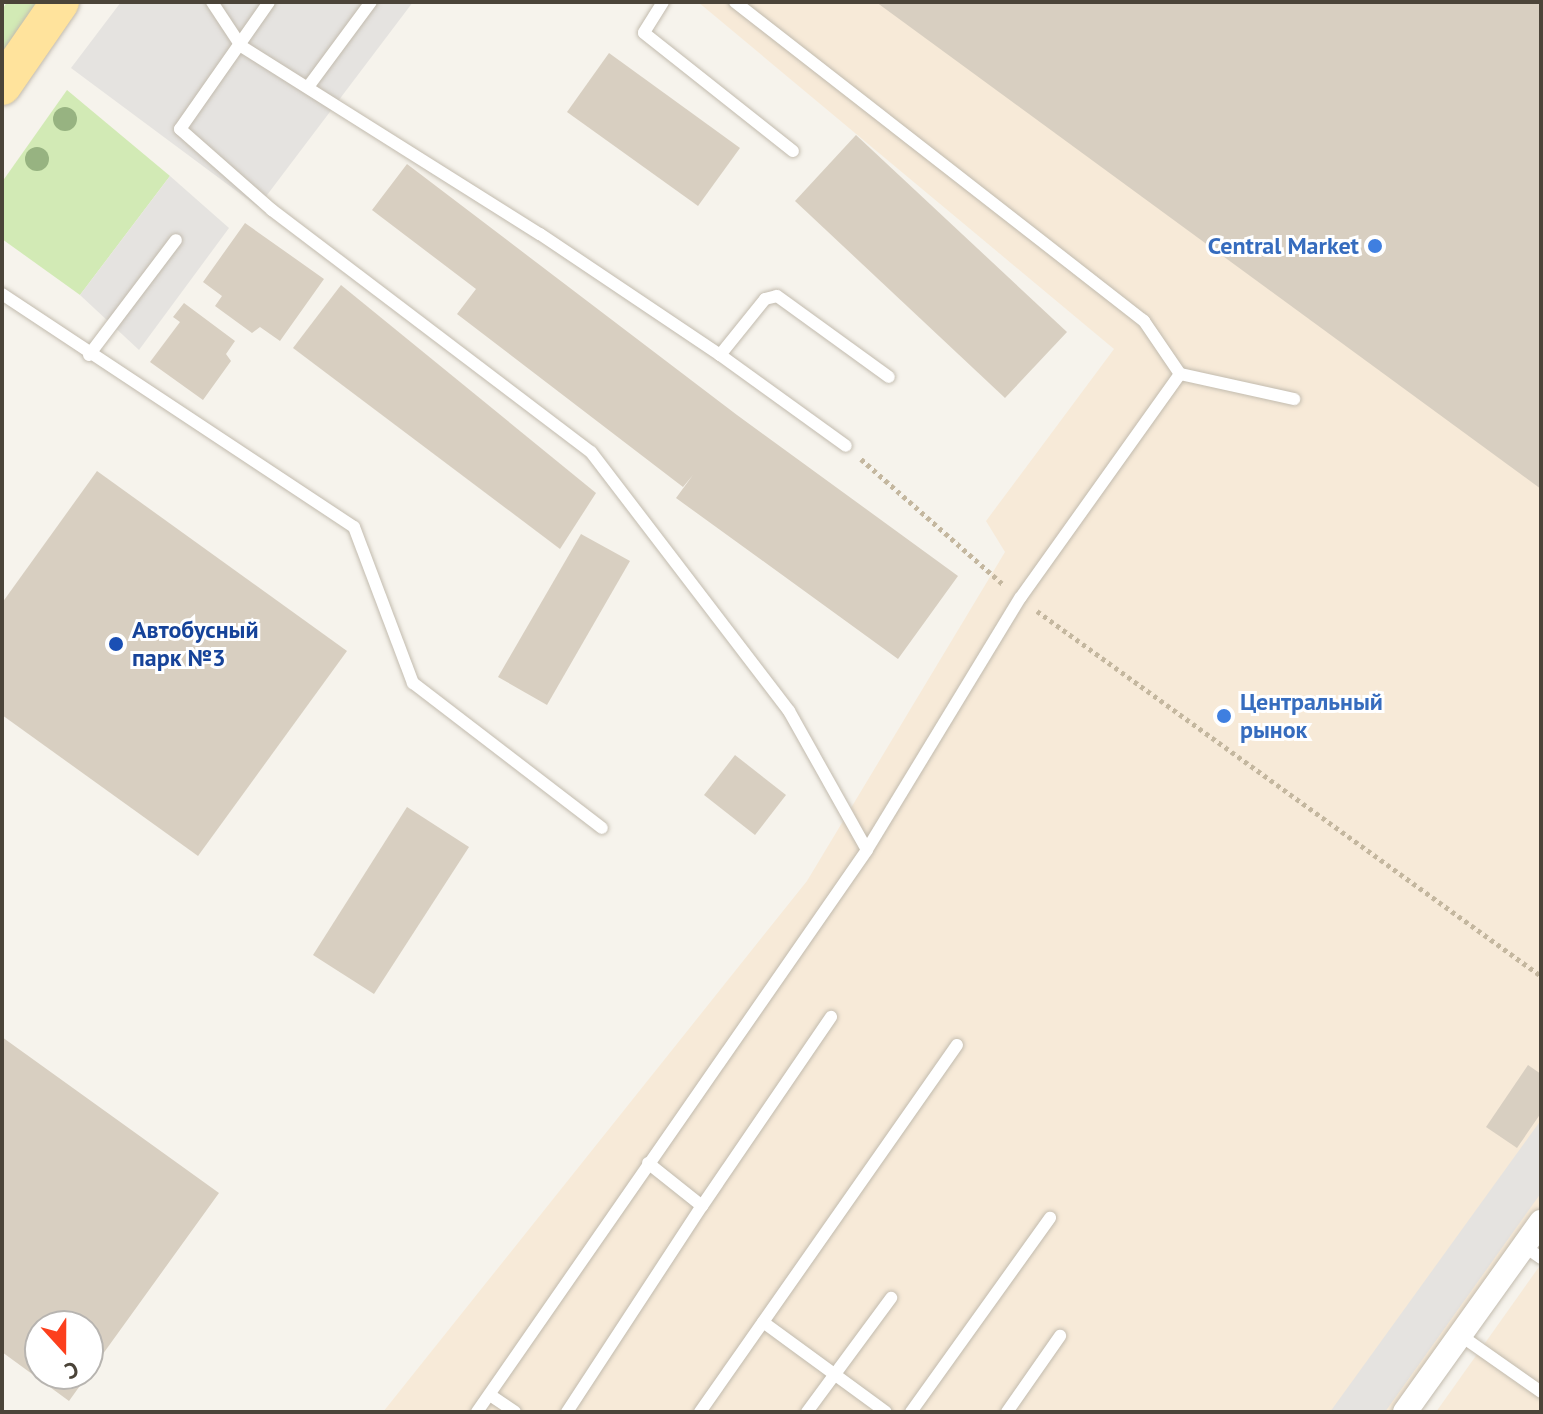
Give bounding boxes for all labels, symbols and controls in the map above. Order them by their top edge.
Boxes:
place label: Central Market [1208,232,1359,260]
marker: Central Market [1366,237,1384,255]
place label: Автобусный парк №3 [132,616,259,672]
marker: Автобусный парк №3 [107,635,125,653]
place label: Центральный рынок [1240,688,1383,744]
marker: Центральный рынок [1215,707,1233,725]
north arrow [24,1310,104,1390]
text: С [61,1355,83,1386]

